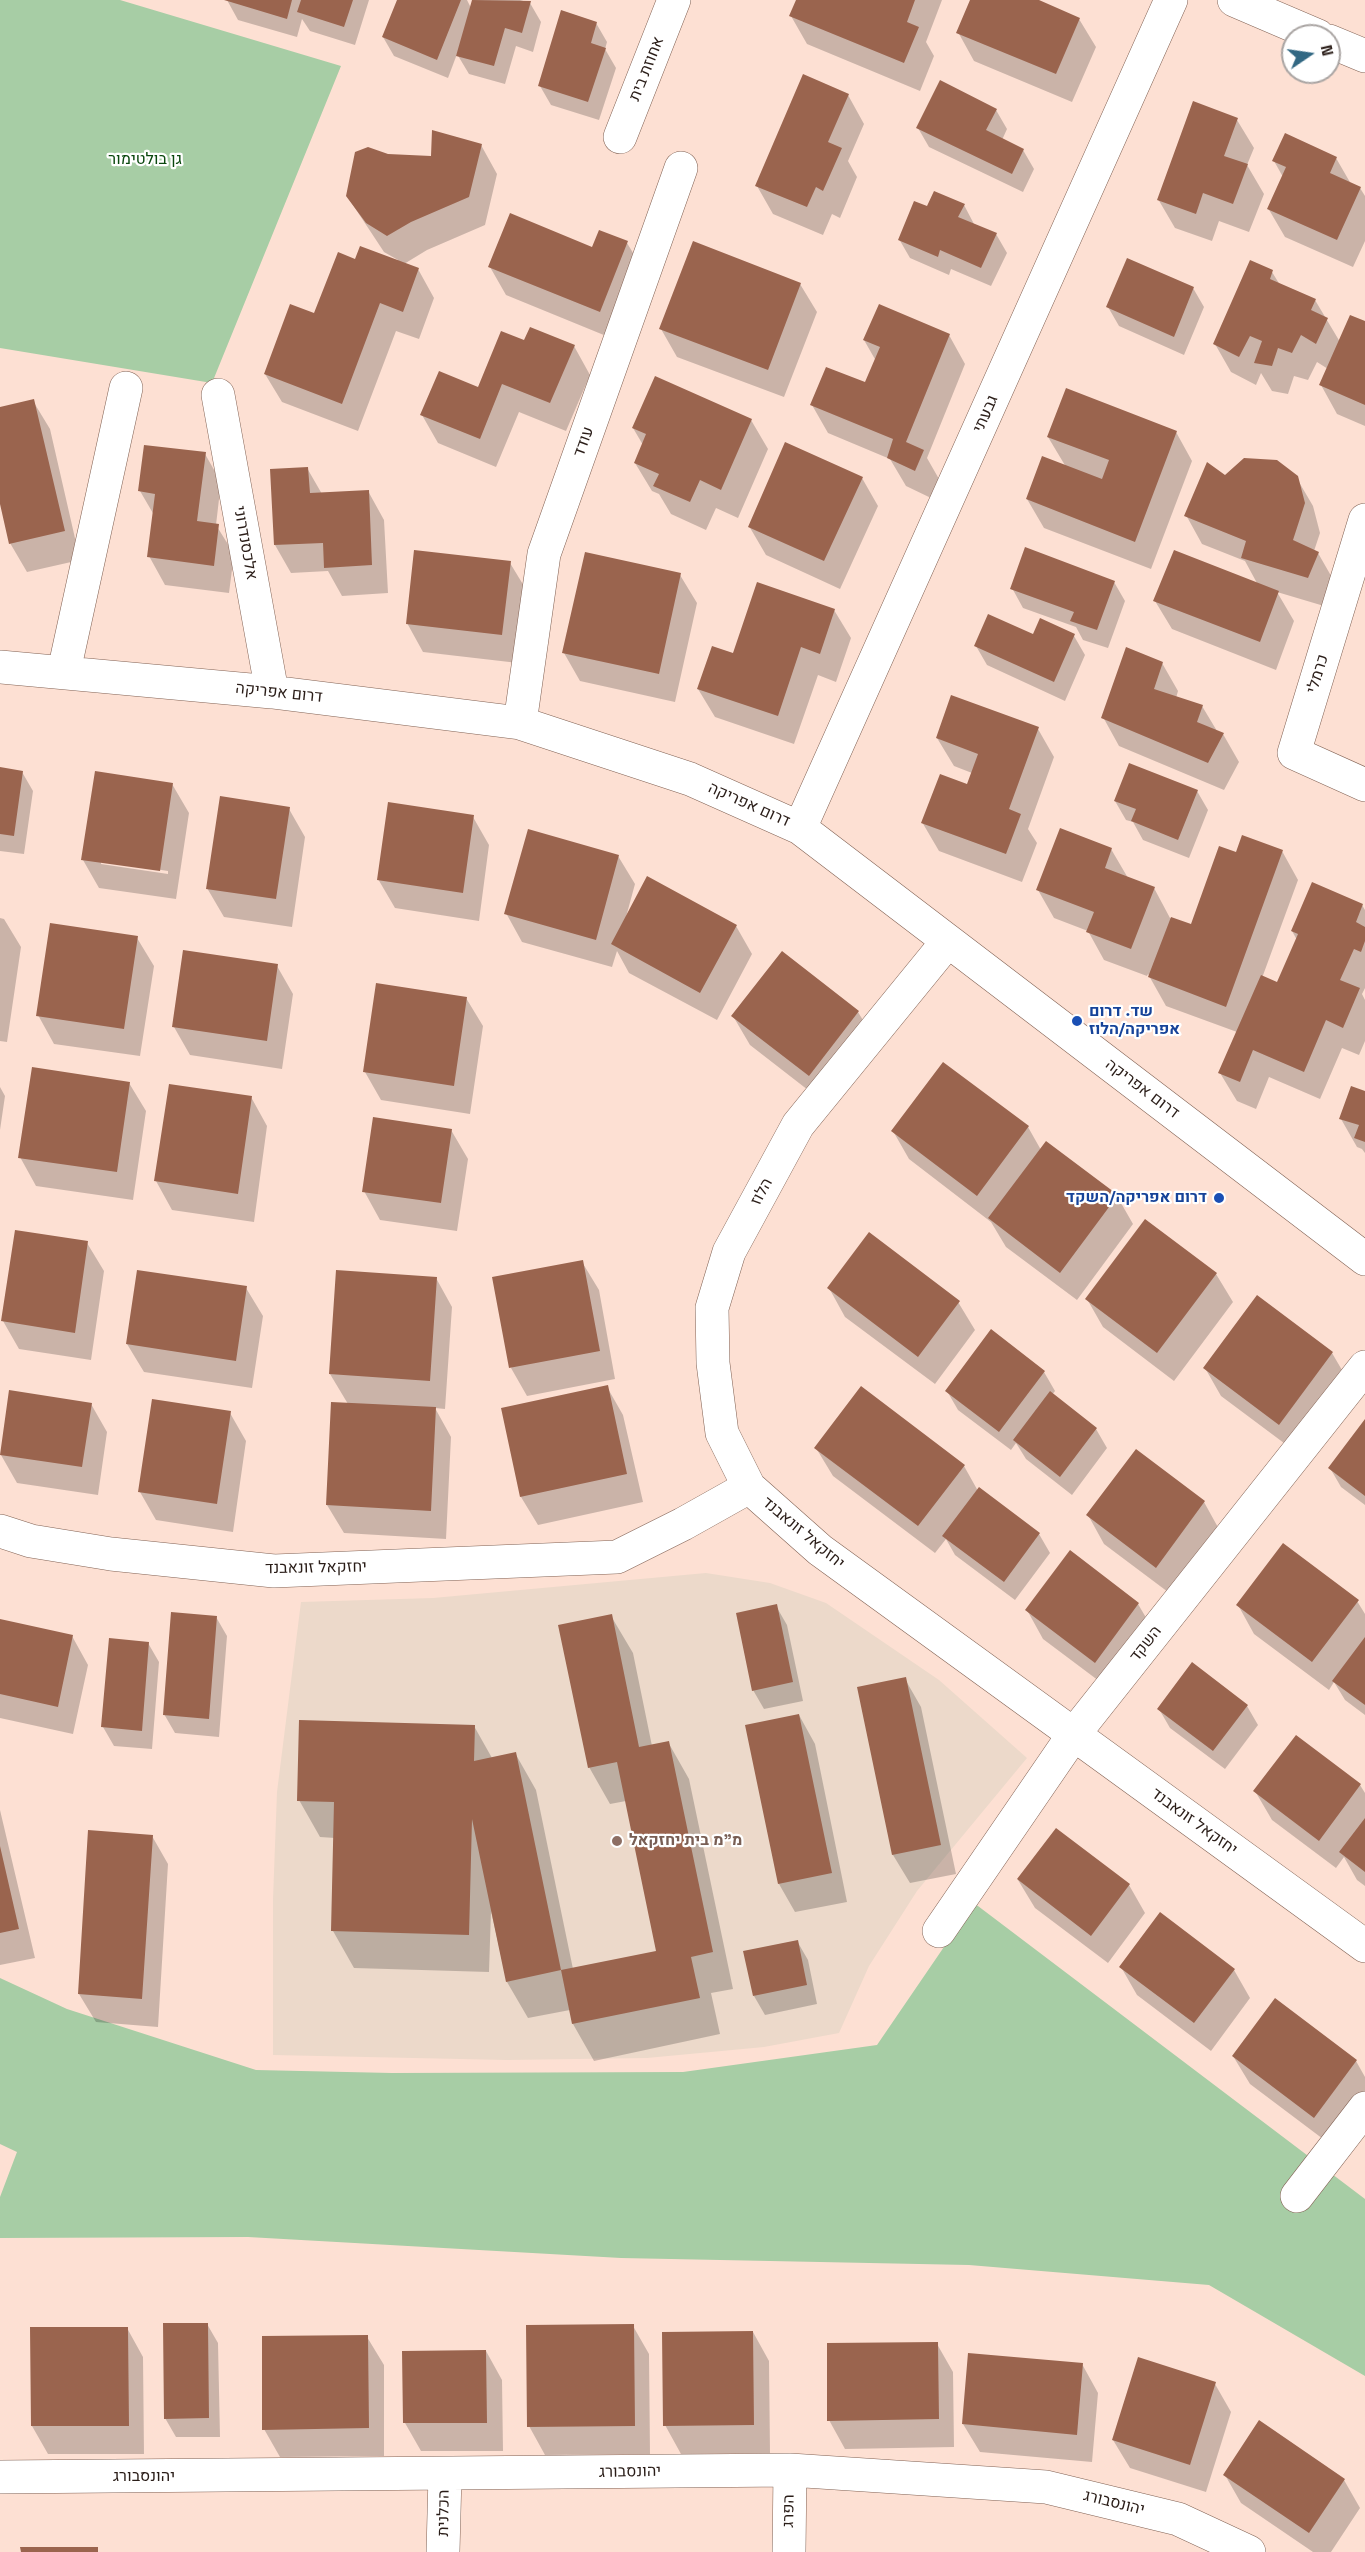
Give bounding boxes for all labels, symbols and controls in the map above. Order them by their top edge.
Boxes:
north arrow [1281,24,1341,84]
street label: אחוזת בית [625,34,669,104]
text: N [1316,43,1339,58]
park label: גן בולטימור [108,150,182,170]
street label: גבעתי [969,392,1003,436]
street label: עודד [570,424,598,460]
street label: אלכסנדרוני [229,505,261,581]
street label: כרמלי [1303,652,1333,696]
street label: דרום אפריקה [234,679,324,707]
street label: דרום אפריקה [705,778,793,832]
place label: שד. דרום אפריקה/הלוז [1089,1002,1180,1040]
marker: שד. דרום אפריקה/הלוז [1070,1014,1084,1028]
street label: דרום אפריקה [1101,1055,1183,1123]
street label: הלוז [747,1175,777,1209]
place label: דרום אפריקה/השקד [1066,1188,1207,1208]
marker: דרום אפריקה/השקד [1212,1191,1226,1205]
street label: יחזקאל זונאבנד [758,1493,848,1573]
street label: יחזקאל זונאבנד [265,1558,367,1578]
street label: השקד [1126,1622,1166,1666]
street label: יחזקאל זונאבנד [1147,1784,1241,1860]
place label: מ"מ בית יחזקאל [629,1831,742,1851]
marker: מ"מ בית יחזקאל [610,1834,624,1848]
street label: יהונסבורג [599,2462,661,2482]
street label: יהונסבורג [113,2467,175,2487]
street label: יהונסבורג [1082,2486,1146,2520]
street label: הכלנית [434,2489,454,2537]
street label: הפרג [779,2494,799,2528]

